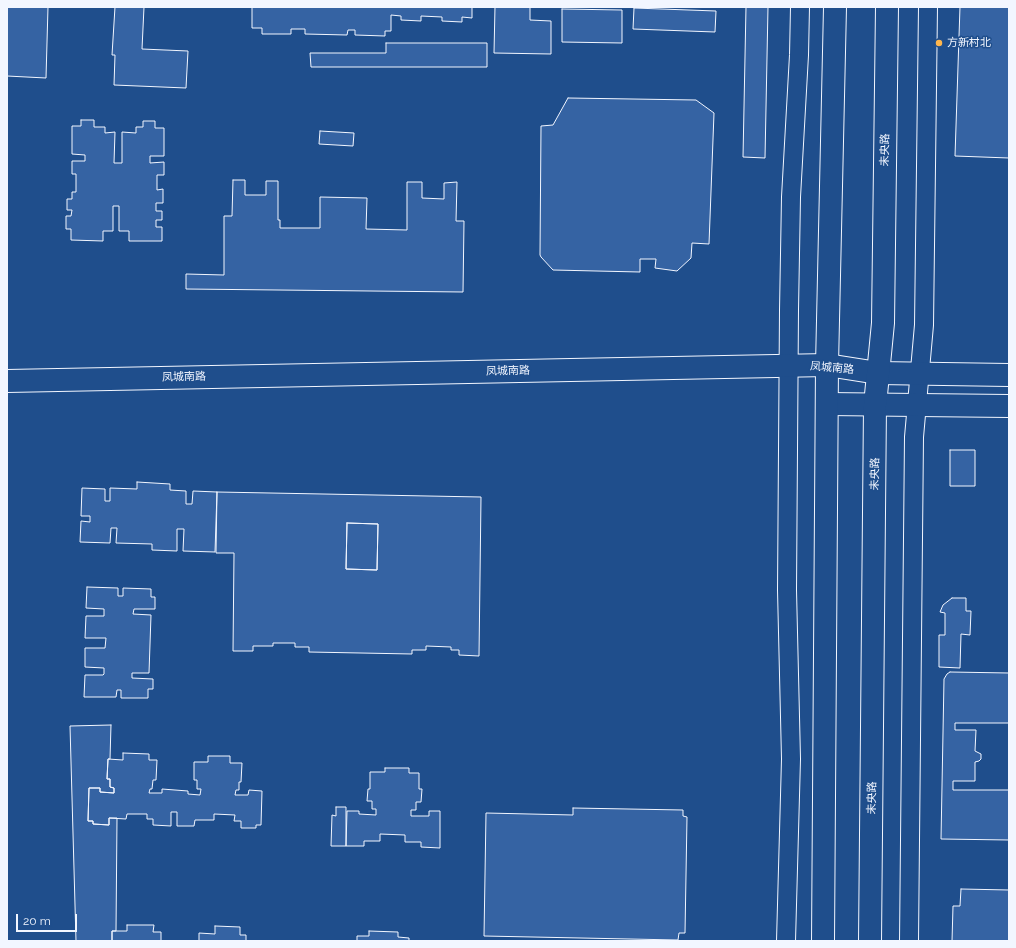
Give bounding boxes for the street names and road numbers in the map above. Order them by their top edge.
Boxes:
street label: 未央路 [878,133,892,167]
street label: 凤城南路 [810,360,854,376]
street label: 凤城南路 [486,364,530,378]
street label: 凤城南路 [162,370,206,384]
street label: 未央路 [868,457,882,491]
street label: 未央路 [865,781,879,815]

